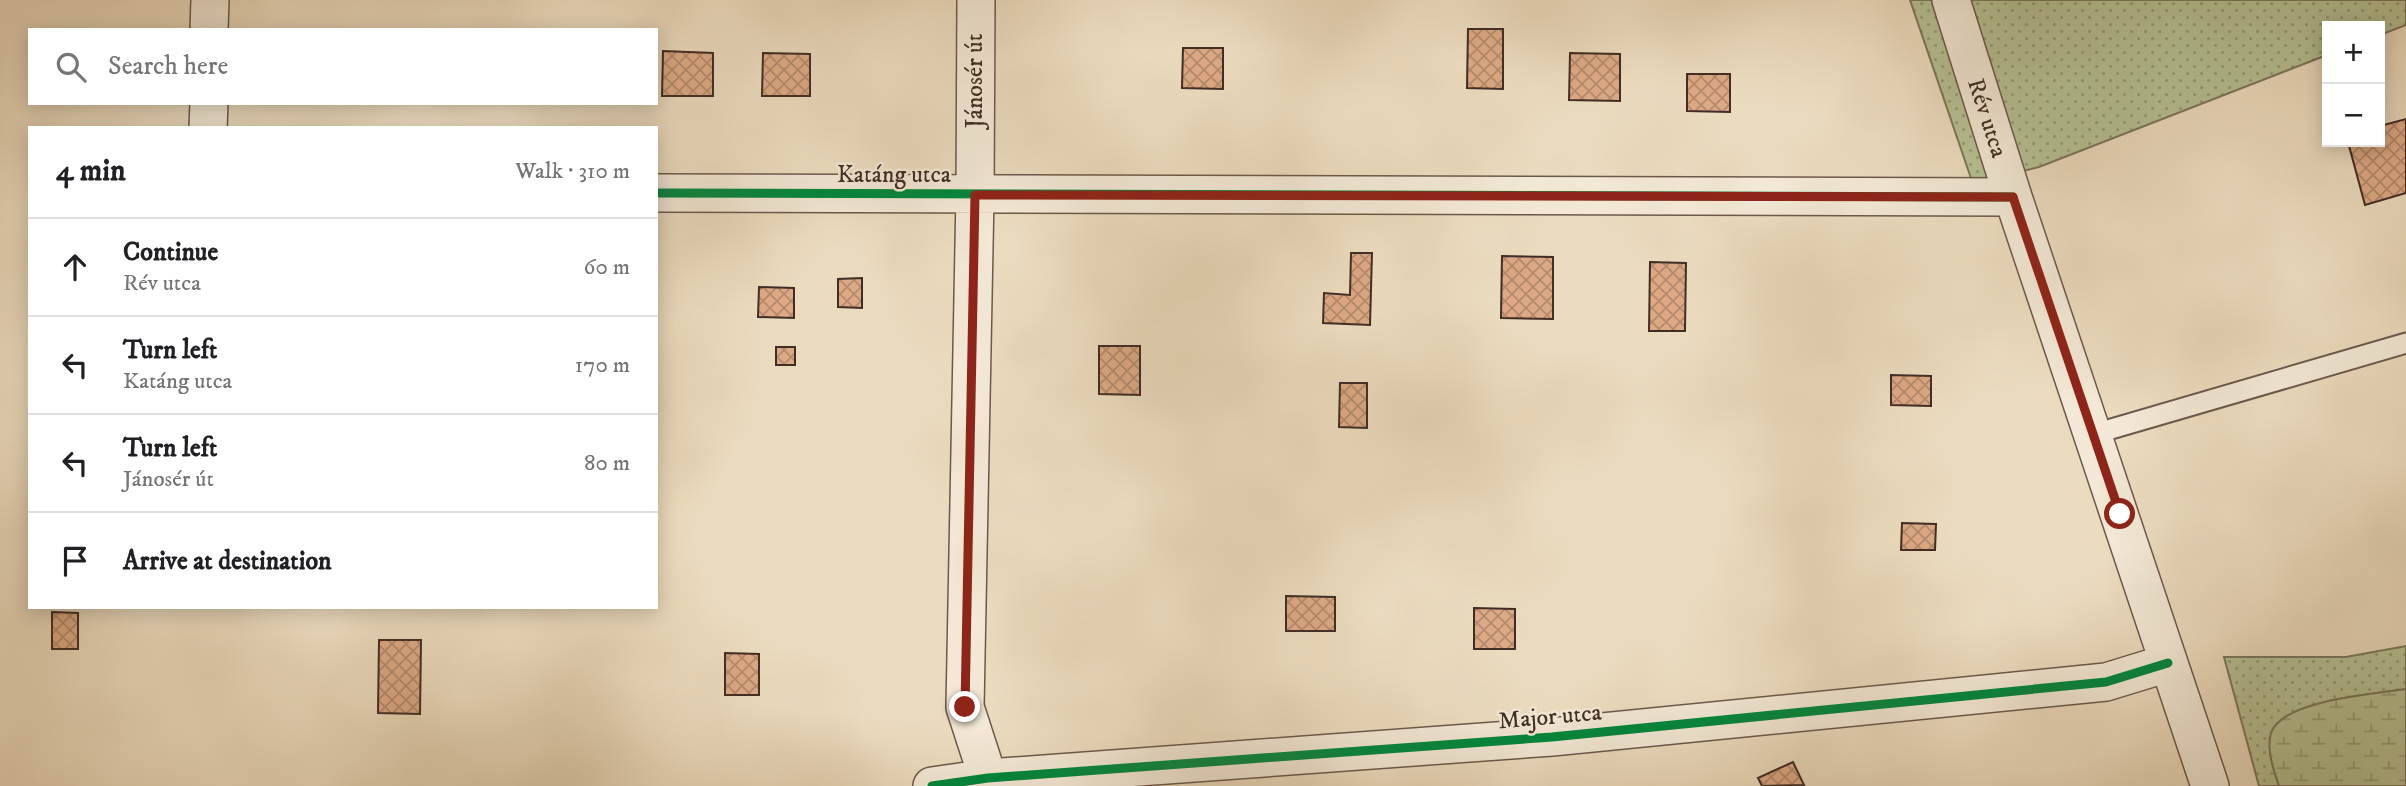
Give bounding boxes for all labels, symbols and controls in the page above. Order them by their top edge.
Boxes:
map controls [2322,21,2385,147]
button: + [2322,21,2385,84]
search box [28,28,658,105]
street label: Jánosér út [960,33,990,130]
icon: search [52,48,90,86]
text: Search here [108,50,228,83]
street label: Rév utca [1960,75,2014,162]
button: − [2322,84,2385,147]
text: 4 min [56,153,126,190]
text: Walk · 310 m [515,157,630,186]
street label: Katáng utca [837,160,952,190]
text: Continue [123,236,218,269]
icon: ahead [56,248,94,286]
text: 60 m [583,253,630,282]
text: Rév utca [123,269,201,298]
text: Turn left [123,334,217,367]
icon: left [56,346,94,384]
text: 170 m [575,351,630,380]
text: Katáng utca [123,367,232,396]
text: Turn left [123,432,217,465]
icon: left [56,444,94,482]
text: 80 m [584,449,630,478]
text: Jánosér út [123,465,214,494]
route start [2104,498,2135,529]
icon: arrive [56,542,94,580]
text: Arrive at destination [123,545,332,578]
route end [949,691,980,722]
street label: Major utca [1497,697,1604,736]

